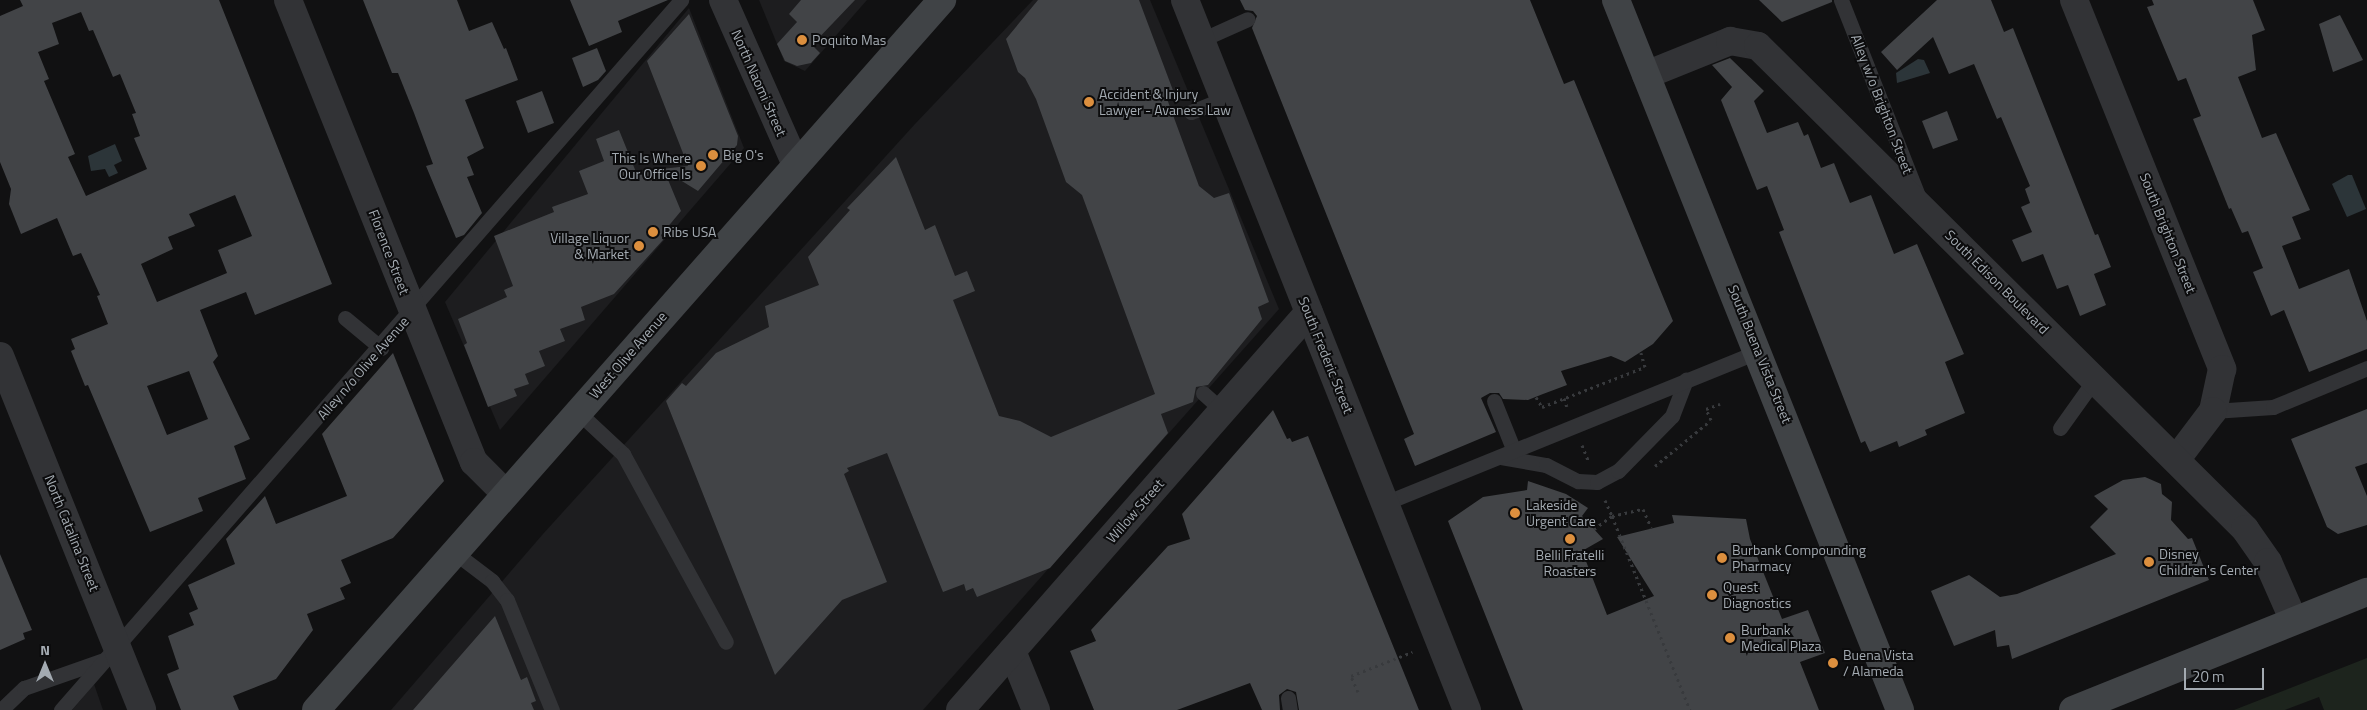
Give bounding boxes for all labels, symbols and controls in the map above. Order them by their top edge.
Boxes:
street label: North Naomi Street [728,27,790,139]
place label: Poquito Mas [812,32,886,48]
street label: Alley w/o Brighton Street [1848,32,1916,176]
marker: Poquito Mas [796,34,808,46]
place label: Accident & Injury Lawyer - Avaness Law [1099,86,1231,118]
marker: Accident & Injury Lawyer - Avaness Law [1083,96,1095,108]
place label: Big O's [723,147,764,163]
marker: Big O's [707,149,719,161]
place label: This Is Where Our Office Is [612,150,691,182]
marker: This Is Where Our Office Is [695,160,707,172]
street label: South Brighton Street [2136,170,2200,296]
street label: Florence Street [365,207,413,297]
place label: Ribs USA [663,224,716,240]
marker: Ribs USA [647,226,659,238]
street label: South Edison Boulevard [1942,227,2052,337]
place label: Village Liquor & Market [550,230,629,262]
marker: Village Liquor & Market [633,240,645,252]
street label: South Buena Vista Street [1725,282,1795,426]
street label: South Frederic Street [1295,294,1357,416]
street label: West Olive Avenue [586,308,670,402]
street label: Alley n/o Olive Avenue [314,313,412,423]
street label: North Catalina Street [41,473,103,593]
street label: Willow Street [1103,476,1167,546]
place label: Lakeside Urgent Care [1526,497,1596,530]
marker: Lakeside Urgent Care [1508,506,1522,520]
marker: Belli Fratelli Roasters [1564,533,1576,545]
place label: Burbank Compounding Pharmacy [1732,542,1866,574]
place label: Disney Children's Center [2159,546,2258,578]
place label: Belli Fratelli Roasters [1536,547,1604,580]
marker: Burbank Compounding Pharmacy [1716,552,1728,564]
marker: Disney Children's Center [2143,556,2155,568]
place label: Quest Diagnostics [1723,579,1791,612]
marker: Quest Diagnostics [1705,588,1719,602]
place label: Burbank Medical Plaza [1741,622,1822,654]
marker: Burbank Medical Plaza [1723,631,1737,645]
text: N [40,639,50,660]
north arrow [20,640,70,690]
place label: Buena Vista / Alameda [1843,647,1913,680]
marker: Buena Vista / Alameda [1827,657,1839,669]
scale bar [2187,658,2267,690]
text: 20 m [2192,665,2225,688]

